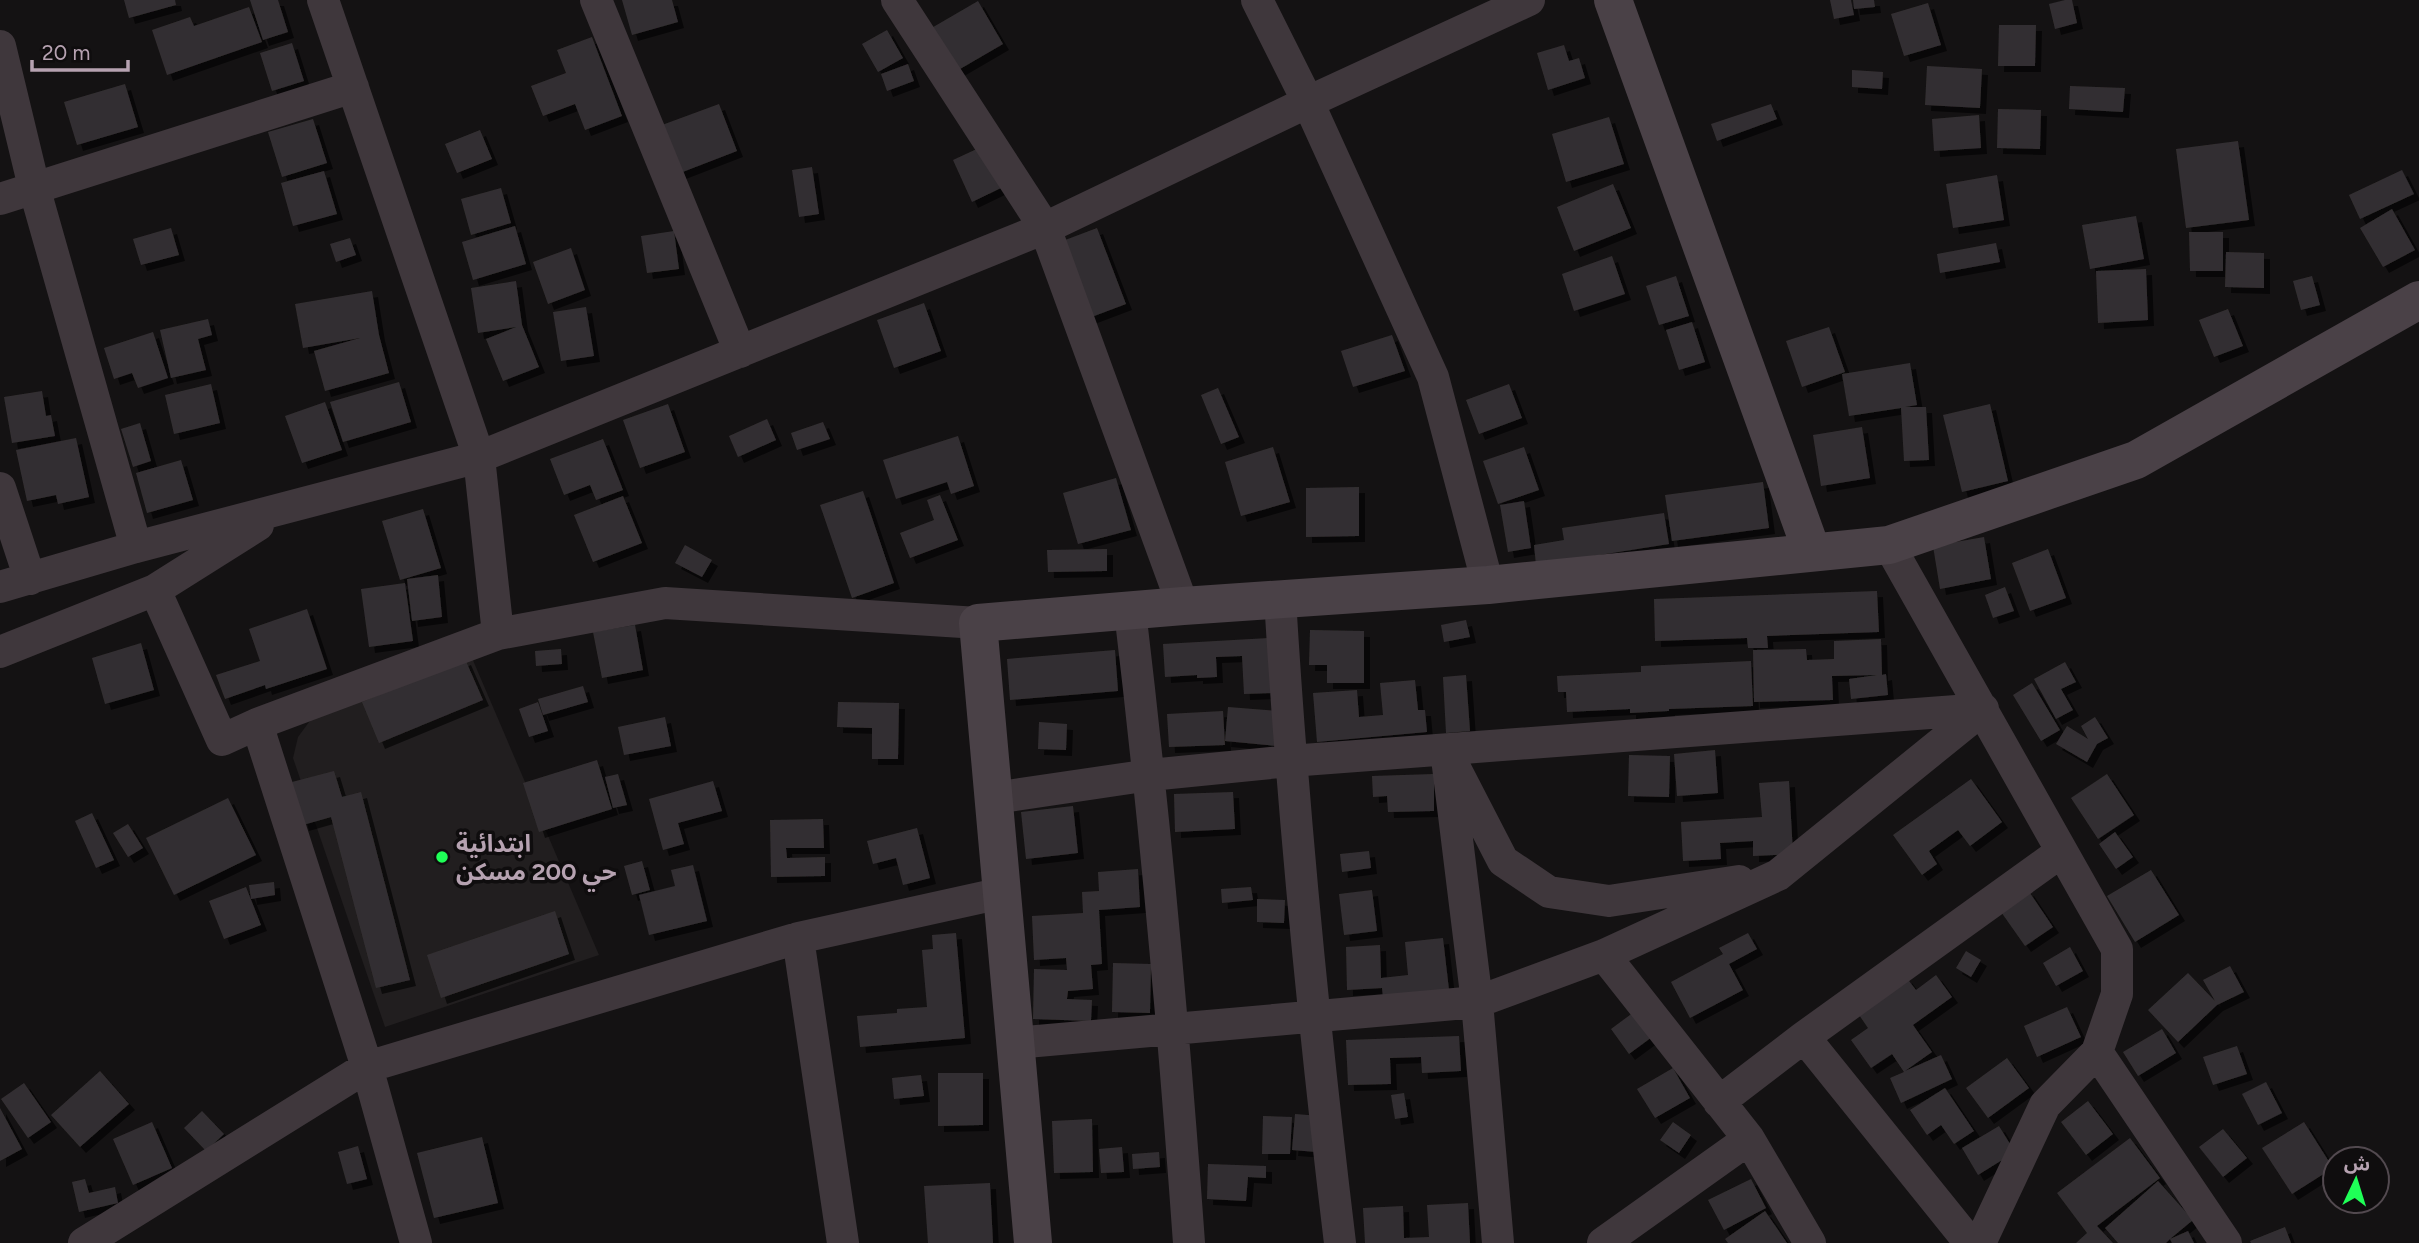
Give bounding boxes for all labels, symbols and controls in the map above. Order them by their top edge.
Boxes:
scale bar [32,28,128,72]
text: 20 m [42,40,90,65]
place label: ابتدائية حي 200 مسكن [456,829,617,891]
marker: ابتدائية حي 200 مسكن [434,849,450,865]
north arrow [2321,1145,2391,1215]
text: ش [2343,1151,2371,1176]

